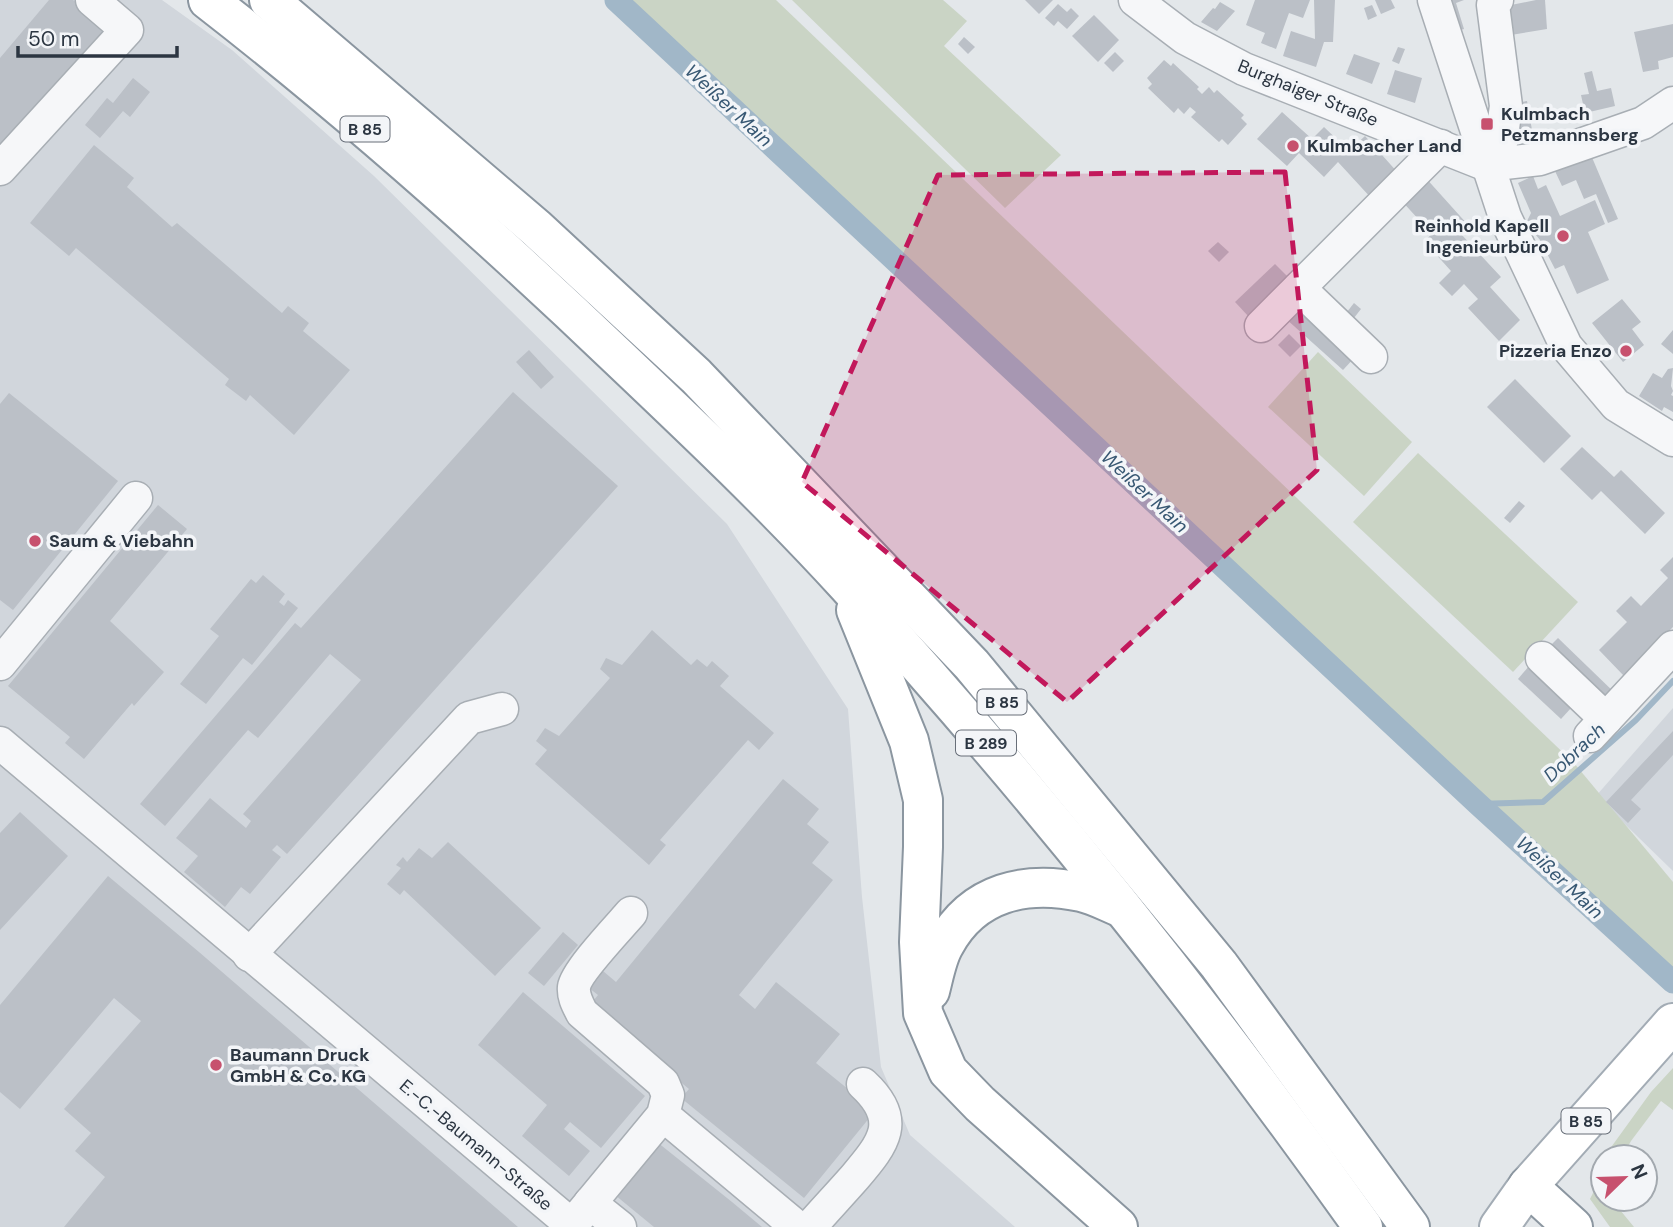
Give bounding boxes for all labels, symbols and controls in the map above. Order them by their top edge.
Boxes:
scale bar [18,14,177,58]
text: 50 m [28,25,79,53]
street label: Burghaiger Straße [1234,54,1382,132]
water label: Weißer Main [680,58,778,152]
place label: Kulmbach Petzmannsberg [1501,102,1639,147]
road number: B 85 [340,116,390,141]
marker: Kulmbach Petzmannsberg [1479,116,1495,132]
place label: Kulmbacher Land [1307,134,1462,158]
marker: Kulmbacher Land [1285,138,1301,154]
place label: Reinhold Kapell Ingenieurbüro [1414,214,1549,259]
marker: Reinhold Kapell Ingenieurbüro [1555,228,1571,244]
place label: Pizzeria Enzo [1499,339,1612,363]
marker: Pizzeria Enzo [1618,343,1634,359]
water label: Weißer Main [1096,444,1194,538]
place label: Saum & Viebahn [49,529,194,553]
marker: Saum & Viebahn [27,533,43,549]
road number: B 85 [978,690,1026,715]
water label: Dobrach [1538,717,1611,787]
road number: B 289 [956,730,1016,756]
water label: Weißer Main [1511,830,1609,924]
place label: Baumann Druck GmbH & Co. KG [230,1043,370,1088]
marker: Baumann Druck GmbH & Co. KG [208,1057,224,1073]
street label: E.-C.-Baumann-Straße [394,1074,558,1216]
road number: B 85 [1562,1108,1610,1134]
north arrow [1589,1143,1659,1213]
text: N [1625,1160,1653,1183]

